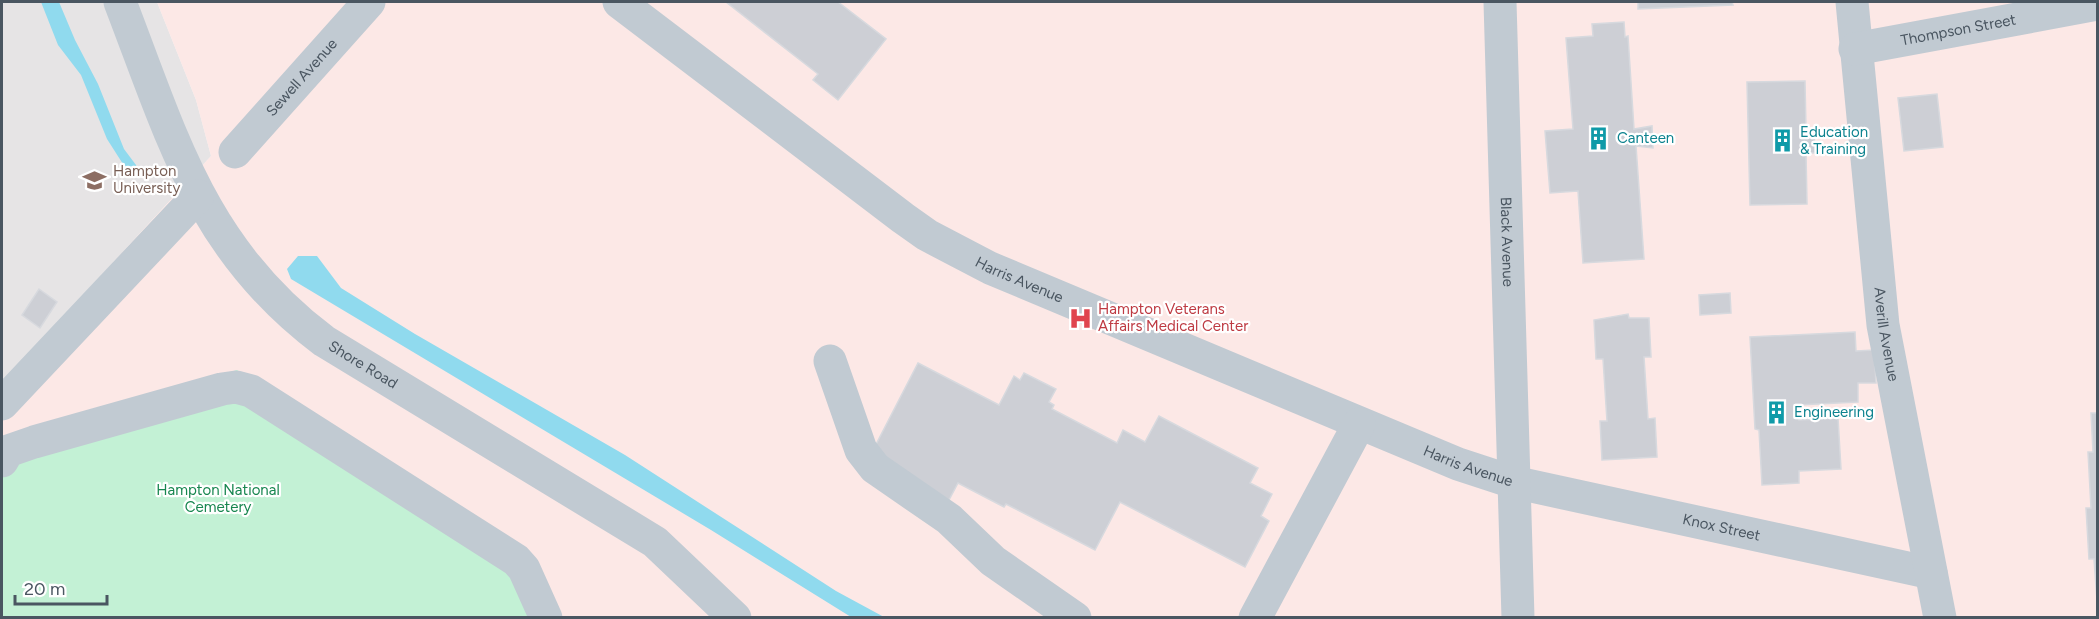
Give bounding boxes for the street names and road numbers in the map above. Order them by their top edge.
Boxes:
street label: Thompson Street [1899,10,2018,49]
street label: Sewell Avenue [262,35,341,120]
street label: Black Avenue [1497,197,1517,287]
street label: Harris Avenue [972,253,1066,307]
street label: Averill Avenue [1870,286,1903,383]
street label: Shore Road [325,337,401,393]
street label: Harris Avenue [1421,442,1515,490]
street label: Knox Street [1681,510,1762,545]

